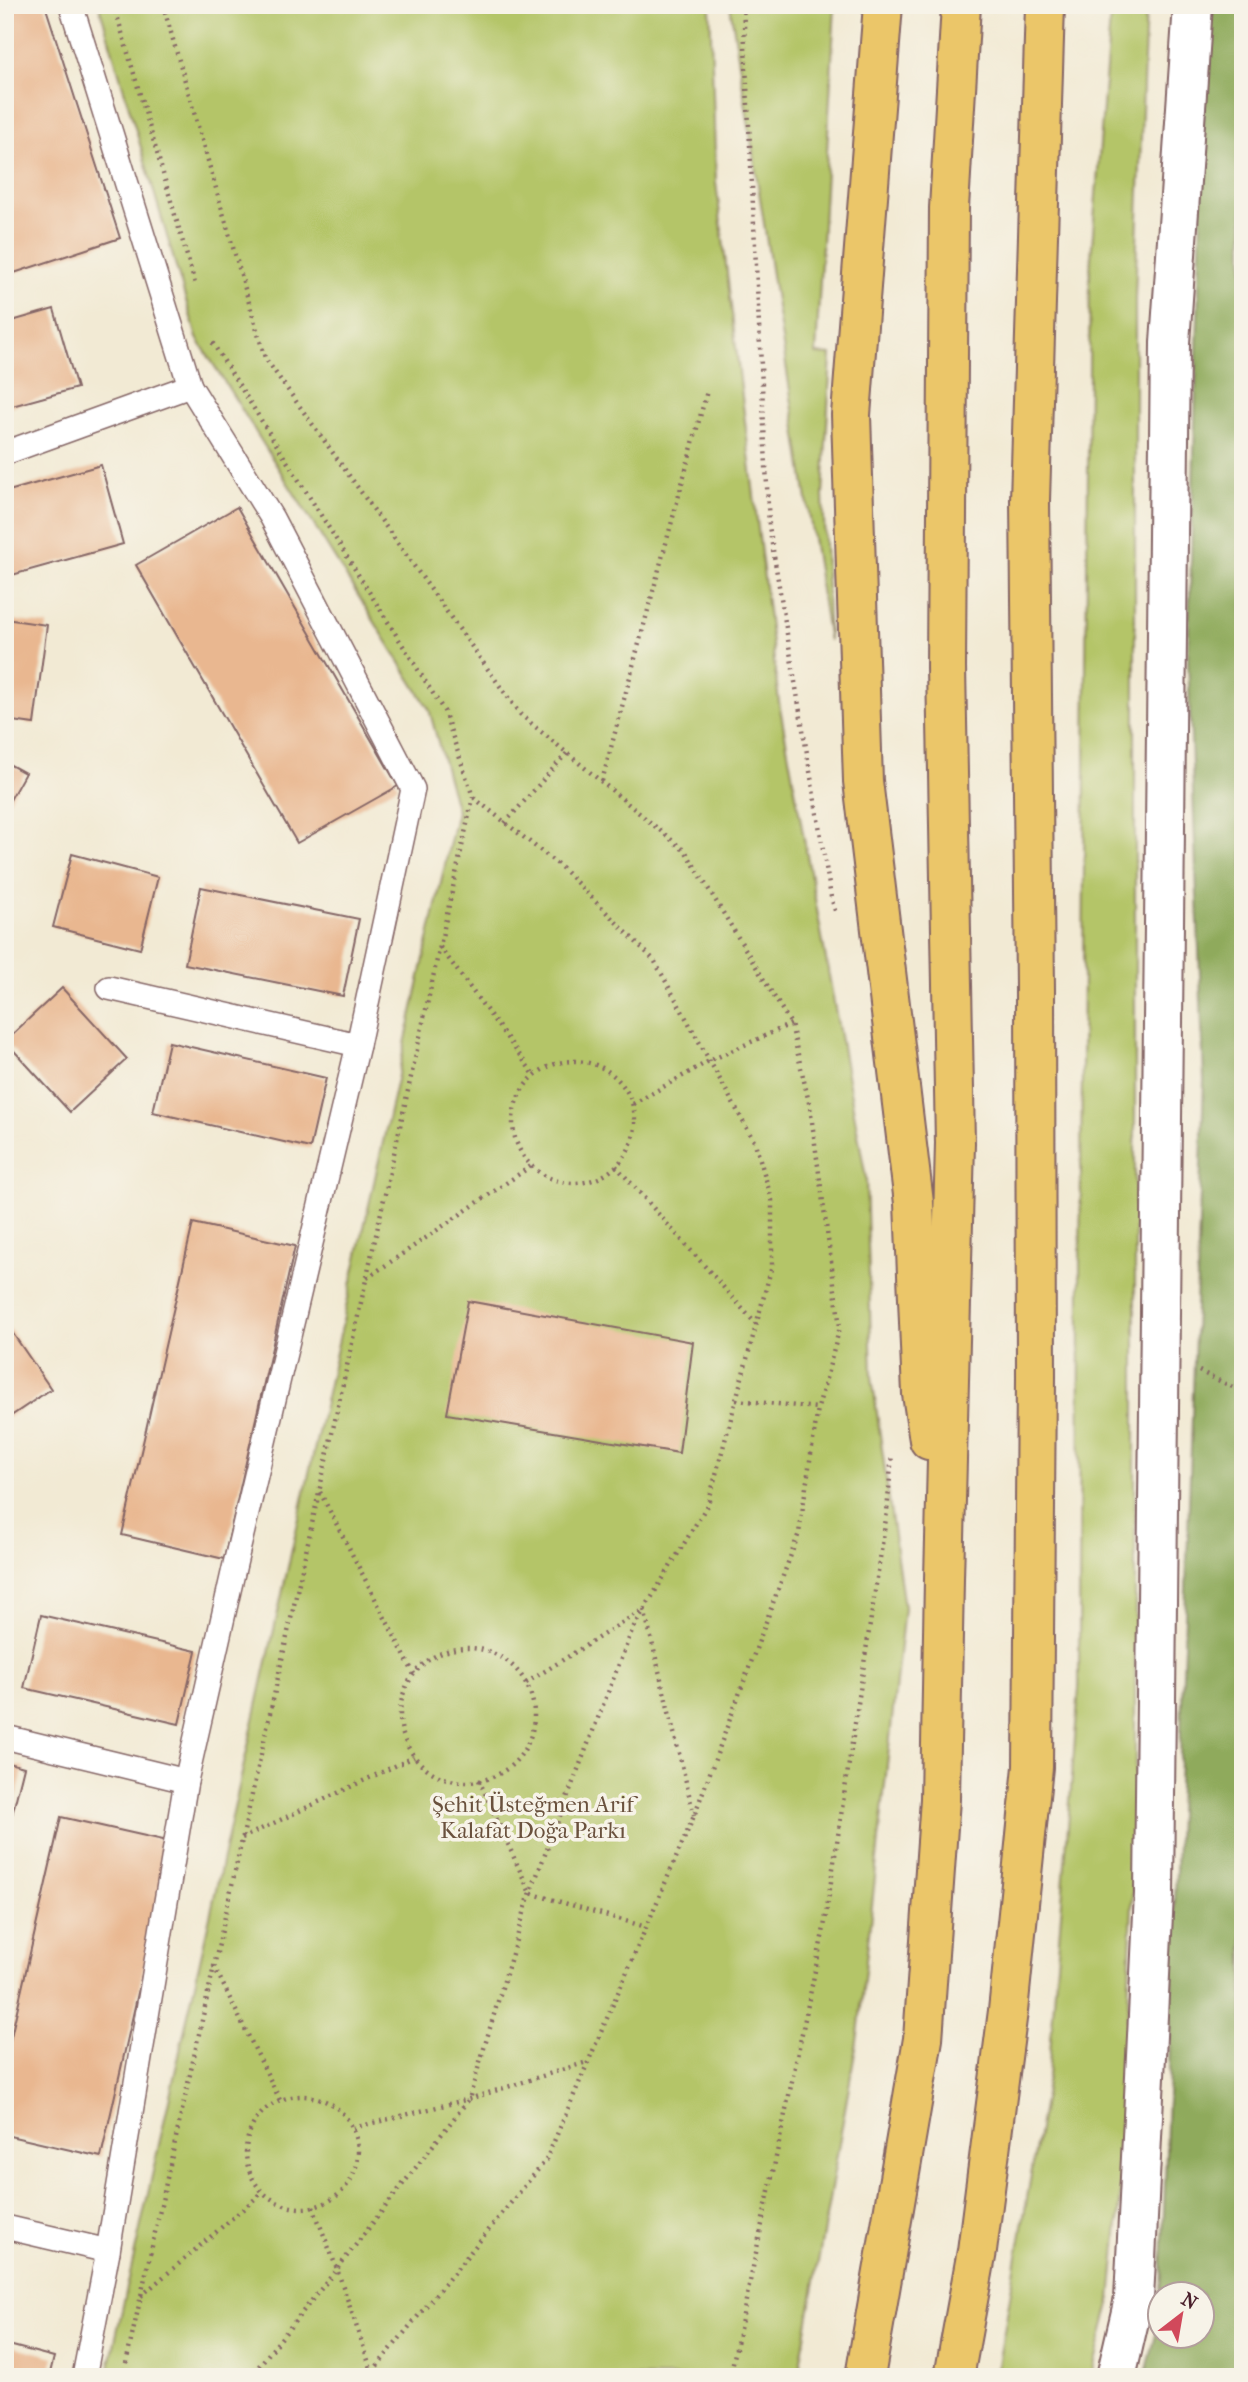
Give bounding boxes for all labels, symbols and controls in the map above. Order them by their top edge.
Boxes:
park label: Şehit Üsteğmen Arif Kalafat Doğa Parkı [432,1791,638,1844]
north arrow [1146,2280,1216,2350]
text: N [1177,2288,1202,2315]

